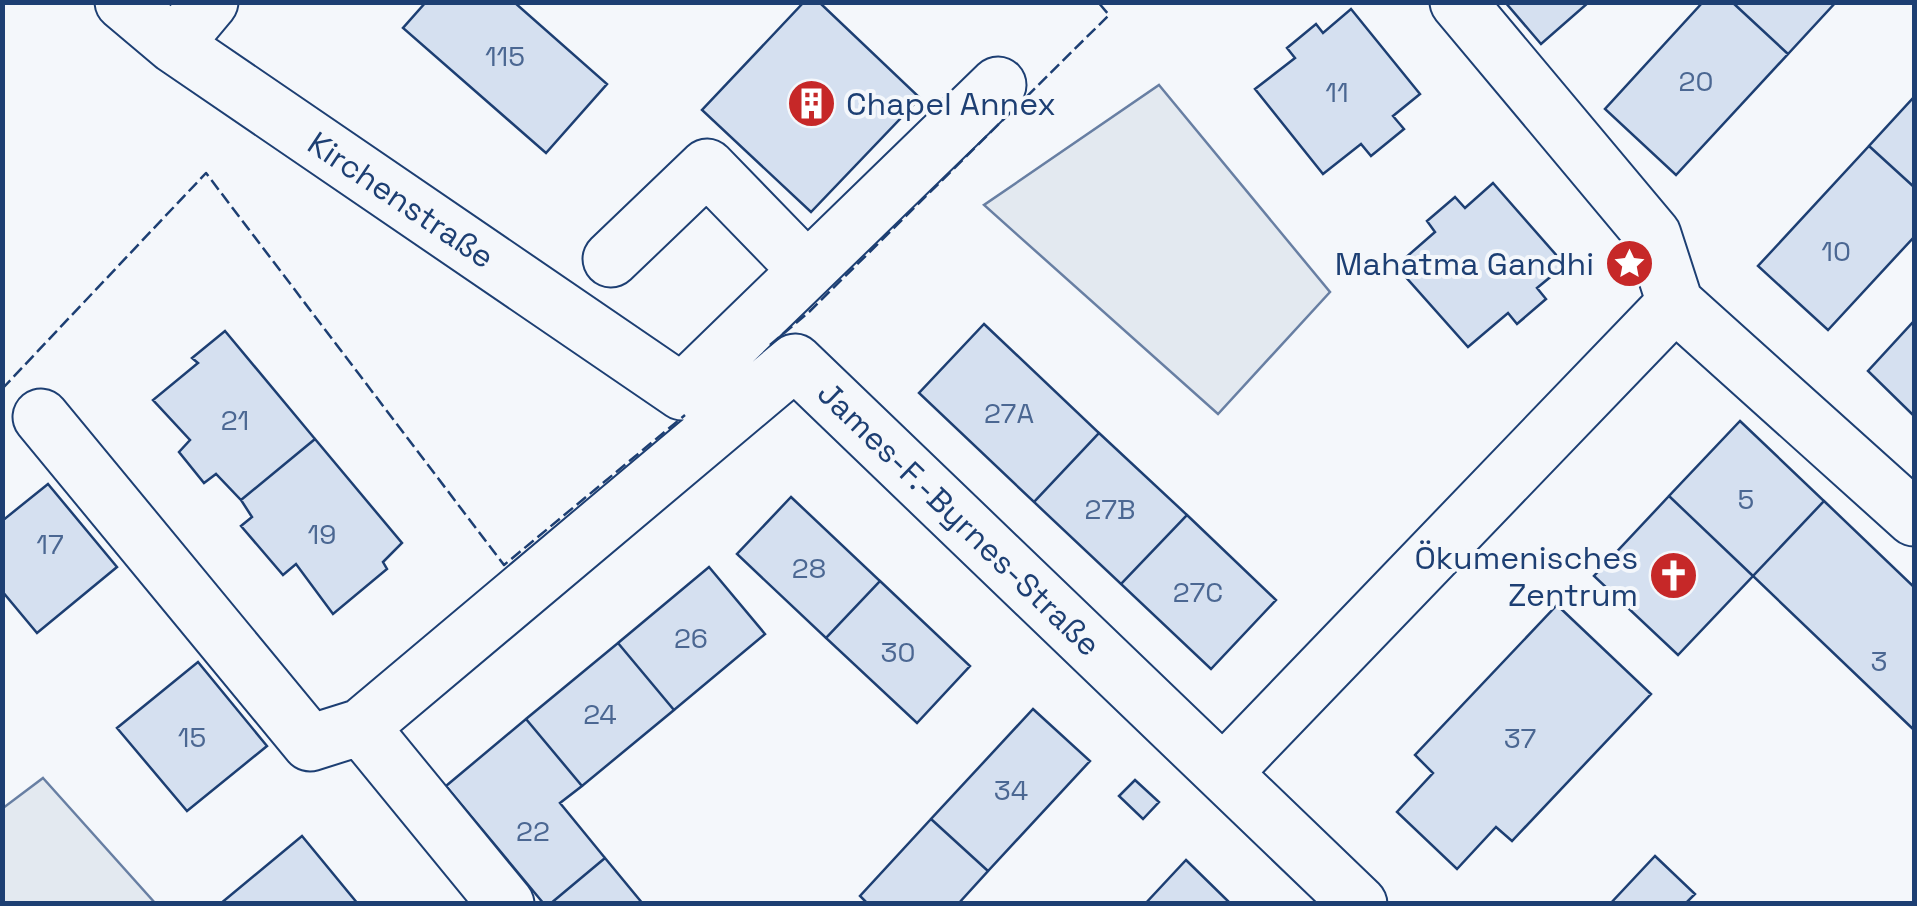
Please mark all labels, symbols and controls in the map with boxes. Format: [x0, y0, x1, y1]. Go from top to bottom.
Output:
house number: 115 [485, 38, 525, 74]
house number: 20 [1679, 63, 1713, 99]
house number: 11 [1325, 74, 1349, 110]
building icon: Chapel Annex [785, 78, 837, 130]
place label: Chapel Annex [846, 84, 1056, 124]
street label: Kirchenstraße [300, 123, 502, 277]
house number: 10 [1821, 233, 1851, 269]
place icon: Mahatma Gandhi [1603, 238, 1655, 290]
place label: Mahatma Gandhi [1335, 244, 1594, 284]
street label: James-F.-Byrnes-Straße [809, 373, 1109, 665]
house number: 27A [984, 395, 1034, 431]
house number: 21 [221, 402, 249, 438]
house number: 5 [1738, 481, 1754, 517]
house number: 27B [1085, 491, 1135, 527]
house number: 19 [308, 516, 336, 552]
house number: 17 [36, 526, 64, 562]
place label: Ökumenisches Zentrum [1414, 538, 1638, 615]
house number: 28 [792, 550, 826, 586]
church icon: Ökumenisches Zentrum [1647, 550, 1699, 602]
house number: 27C [1173, 574, 1223, 610]
house number: 26 [674, 620, 708, 656]
house number: 30 [881, 634, 915, 670]
house number: 3 [1871, 643, 1887, 679]
house number: 24 [583, 696, 617, 732]
house number: 15 [178, 719, 206, 755]
house number: 37 [1504, 720, 1536, 756]
house number: 34 [994, 772, 1028, 808]
house number: 22 [516, 813, 550, 849]

